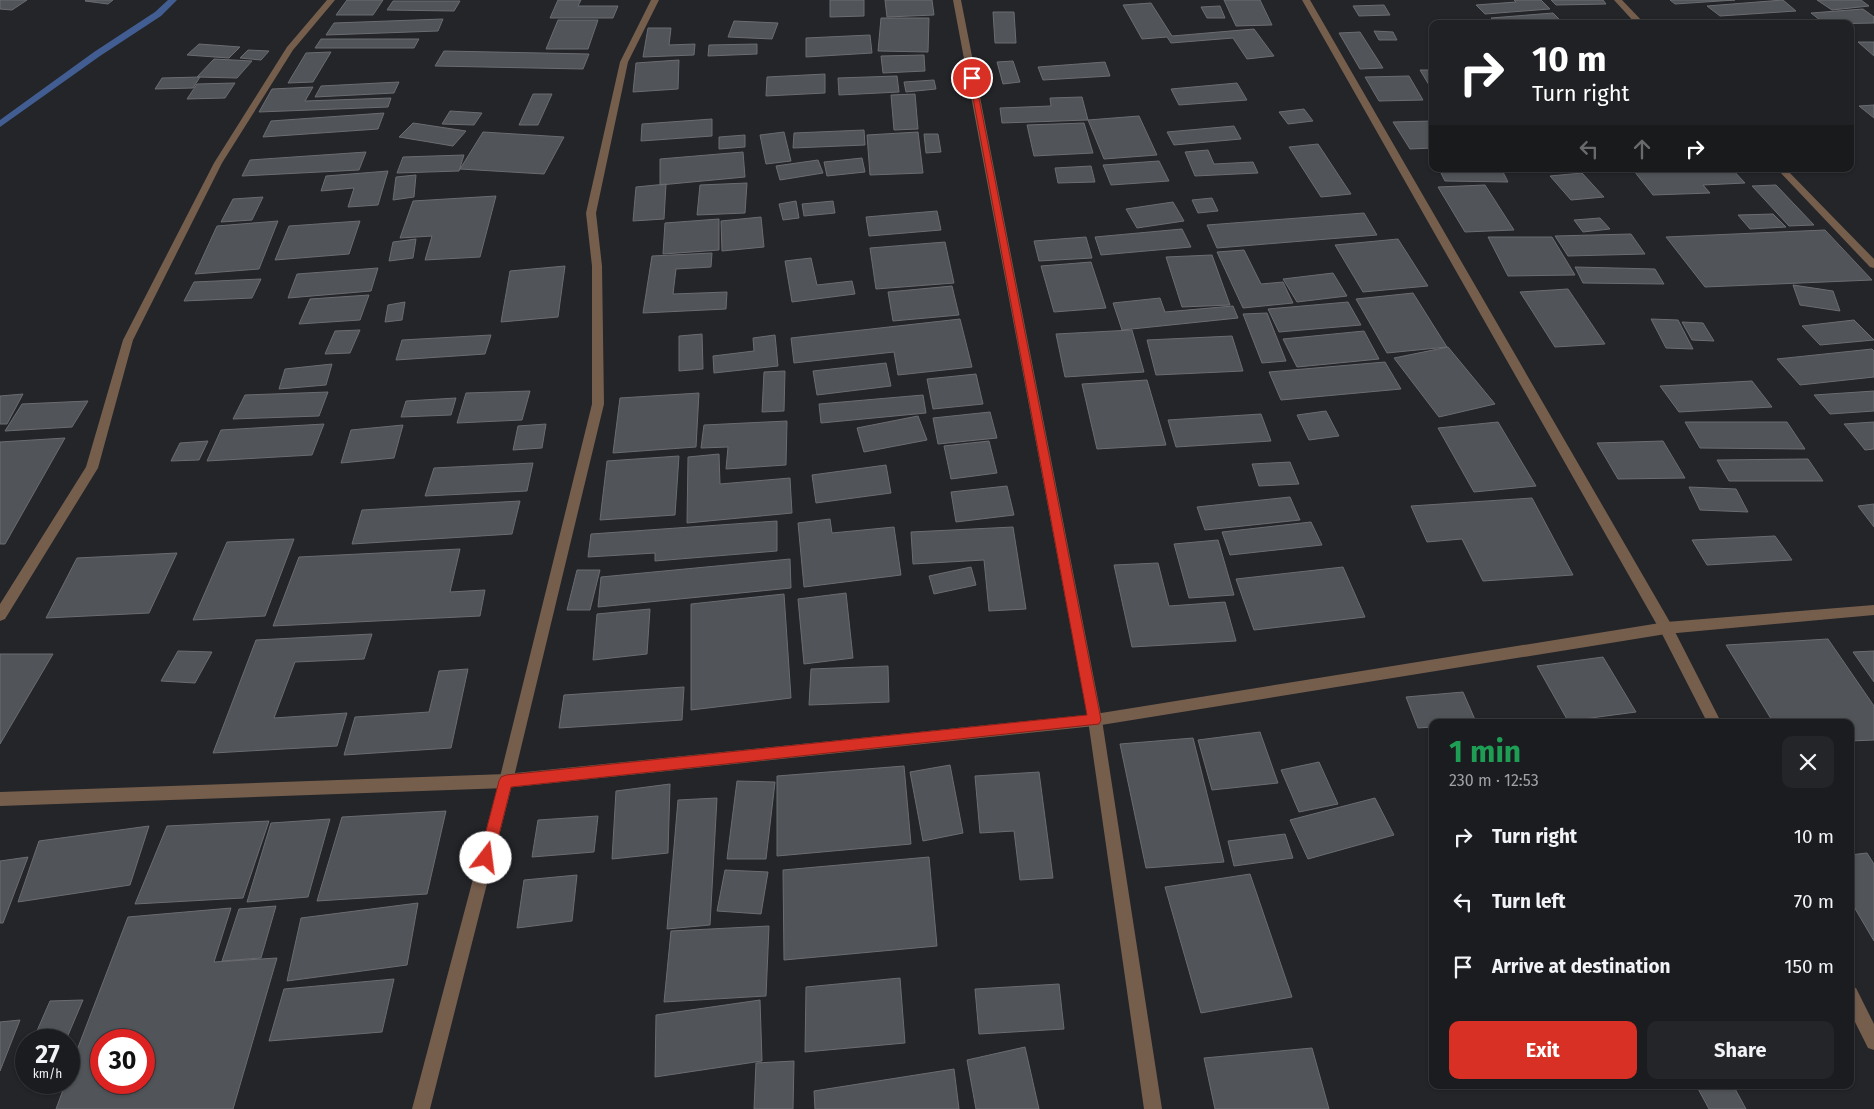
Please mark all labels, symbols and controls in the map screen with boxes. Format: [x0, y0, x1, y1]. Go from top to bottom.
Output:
text: 10 m [1532, 38, 1607, 80]
icon: right [1449, 40, 1514, 105]
pin [951, 57, 993, 99]
icon: arrive [958, 64, 986, 92]
text: Turn right [1532, 80, 1629, 107]
icon: left [1575, 135, 1603, 163]
icon: ahead [1628, 135, 1656, 163]
icon: right [1681, 135, 1709, 163]
text: 1 min [1449, 734, 1521, 770]
button: close [1782, 736, 1834, 788]
text: 230 m · 12:53 [1449, 771, 1539, 790]
icon: right [1449, 823, 1477, 851]
text: Turn right [1492, 825, 1577, 848]
text: 10 m [1794, 825, 1834, 848]
position arrow [459, 831, 511, 883]
icon: left [1449, 888, 1477, 916]
text: Turn left [1492, 890, 1566, 913]
text: 70 m [1794, 890, 1834, 913]
icon: arrive [1449, 953, 1477, 981]
text: Arrive at destination [1492, 955, 1671, 978]
text: 150 m [1784, 955, 1834, 978]
button: Exit [1449, 1021, 1637, 1079]
button: Share [1647, 1021, 1834, 1079]
speed limit sign: 30 [90, 1029, 155, 1094]
text: 27 [35, 1040, 60, 1070]
text: km/h [33, 1067, 62, 1081]

